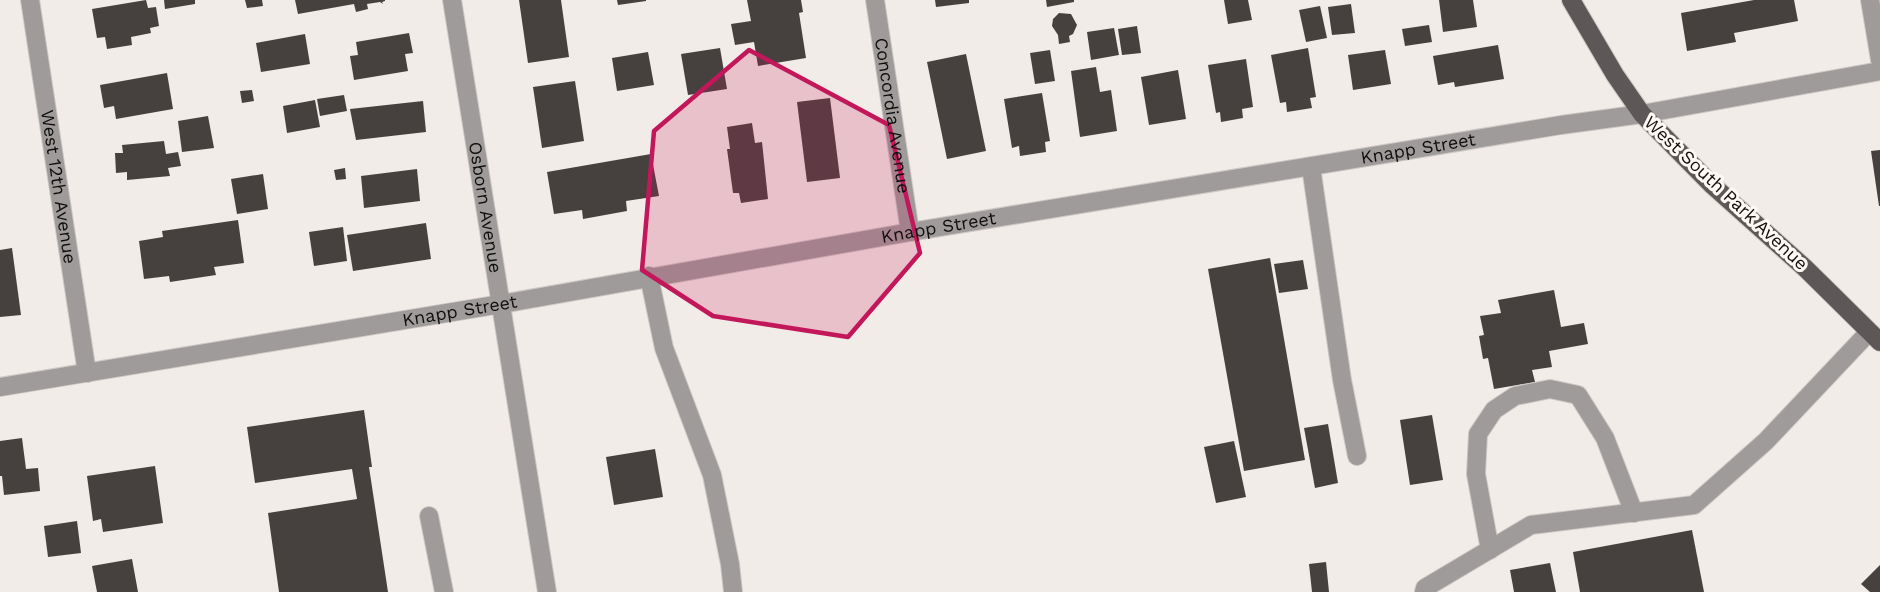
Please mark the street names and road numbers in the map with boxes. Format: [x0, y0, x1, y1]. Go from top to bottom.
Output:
street label: Concordia Avenue [871, 36, 915, 195]
street label: West 12th Avenue [37, 108, 81, 265]
street label: West South Park Avenue [1640, 111, 1812, 274]
street label: Knapp Street [1359, 128, 1477, 168]
street label: Osborn Avenue [465, 140, 507, 274]
street label: Knapp Street [879, 207, 998, 247]
street label: Knapp Street [401, 290, 519, 330]

